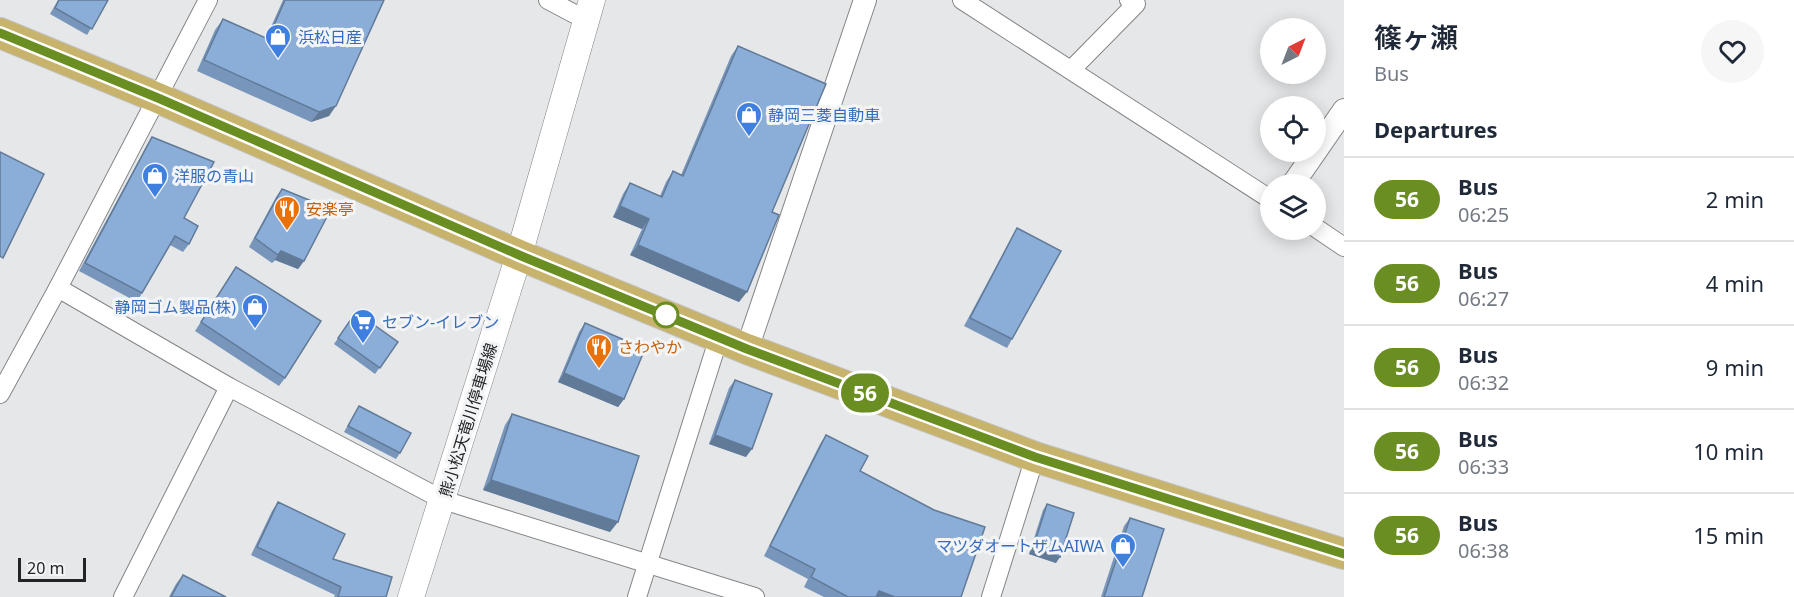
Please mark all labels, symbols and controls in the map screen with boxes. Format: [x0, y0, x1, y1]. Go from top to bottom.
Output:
north arrow [1260, 18, 1326, 84]
map controls [1260, 18, 1326, 240]
text: 篠ヶ瀬 [1374, 18, 1458, 56]
button: heart [1701, 20, 1764, 83]
shop icon: 浜松日産 [263, 22, 293, 60]
place label: 浜松日産 [298, 26, 362, 48]
text: Bus [1374, 60, 1409, 87]
button: locate [1260, 96, 1326, 162]
shop icon: 静岡三菱自動車 [734, 100, 764, 138]
place label: 静岡三菱自動車 [768, 104, 880, 126]
text: Departures [1374, 114, 1498, 144]
shop icon: 洋服の青山 [140, 161, 170, 199]
place label: 洋服の青山 [174, 165, 254, 187]
text: Bus [1458, 171, 1498, 201]
button: layers [1260, 174, 1326, 240]
text: 2 min [1706, 184, 1764, 214]
text: 56 [1395, 185, 1419, 213]
restaurant icon: 安楽亭 [272, 194, 302, 232]
place label: 安楽亭 [306, 198, 354, 220]
text: 06:25 [1458, 201, 1509, 228]
text: Bus [1458, 255, 1498, 285]
text: 4 min [1706, 268, 1764, 298]
text: 56 [1395, 269, 1419, 297]
text: 06:27 [1458, 285, 1509, 312]
shop icon: 静岡ゴム製品(株) [240, 292, 270, 330]
place label: 静岡ゴム製品(株) [114, 296, 236, 318]
unlabelled marker [653, 302, 679, 328]
supermarket icon: セブン-イレブン [348, 307, 378, 345]
place label: セブン-イレブン [382, 311, 499, 333]
restaurant icon: さわやか [584, 332, 614, 370]
place label: さわやか [618, 336, 682, 358]
text: Bus [1458, 339, 1498, 369]
street label: 熊小松天竜川停車場線 [434, 340, 502, 500]
text: 9 min [1706, 352, 1764, 382]
text: 56 [1395, 353, 1419, 381]
text: 06:32 [1458, 369, 1509, 396]
line badge: 56 [838, 374, 892, 412]
text: 56 [853, 379, 877, 407]
text: Bus [1458, 423, 1498, 453]
text: 10 min [1693, 436, 1764, 466]
text: 56 [1395, 437, 1419, 465]
text: 06:33 [1458, 453, 1509, 480]
text: Bus [1458, 507, 1498, 537]
text: 15 min [1693, 520, 1764, 550]
text: 56 [1395, 521, 1419, 549]
shop icon: マツダオートザムAIWA [1108, 531, 1138, 569]
place label: マツダオートザムAIWA [936, 535, 1105, 557]
text: 06:38 [1458, 537, 1509, 564]
scale bar [18, 555, 86, 582]
text: 20 m [27, 557, 64, 579]

